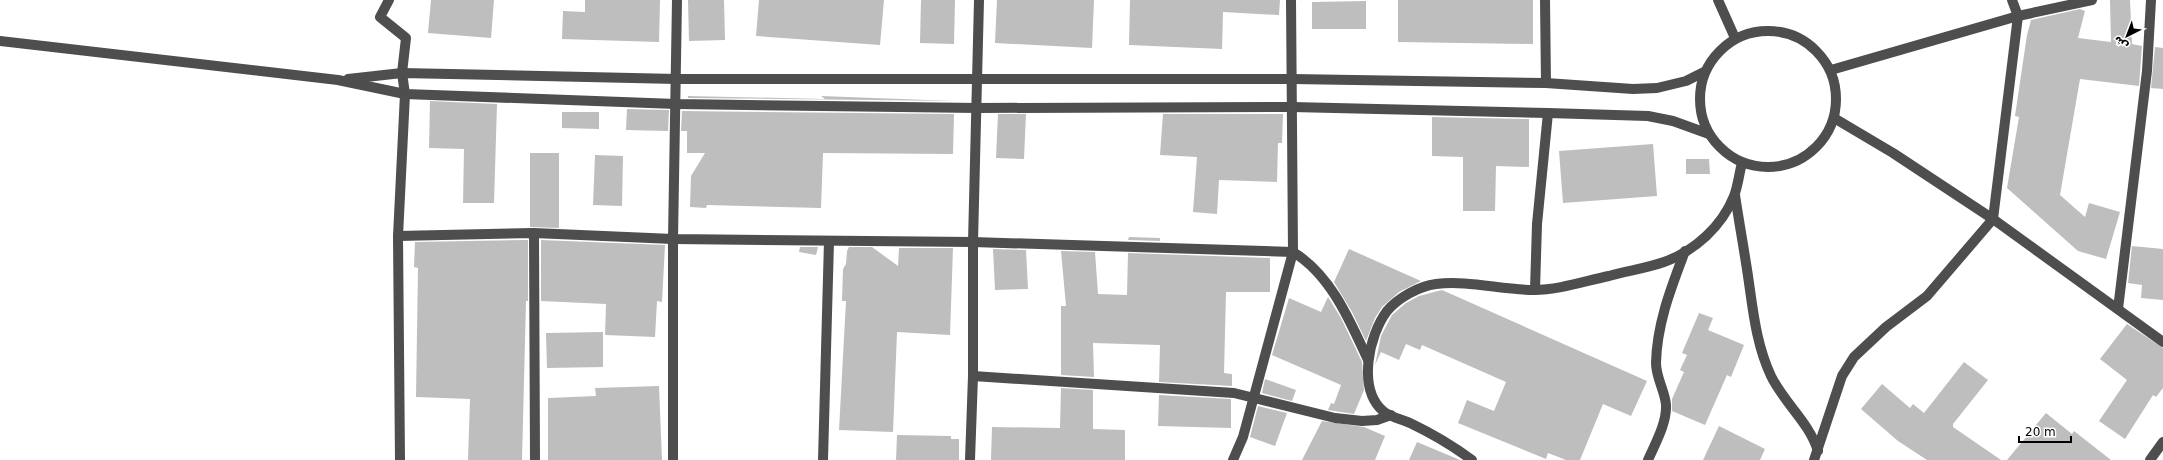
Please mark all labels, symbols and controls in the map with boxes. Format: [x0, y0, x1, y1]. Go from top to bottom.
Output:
north arrow [2107, 16, 2147, 56]
text: ش [2111, 33, 2131, 53]
scale bar [2019, 418, 2071, 444]
text: 20 m [2025, 425, 2056, 439]

